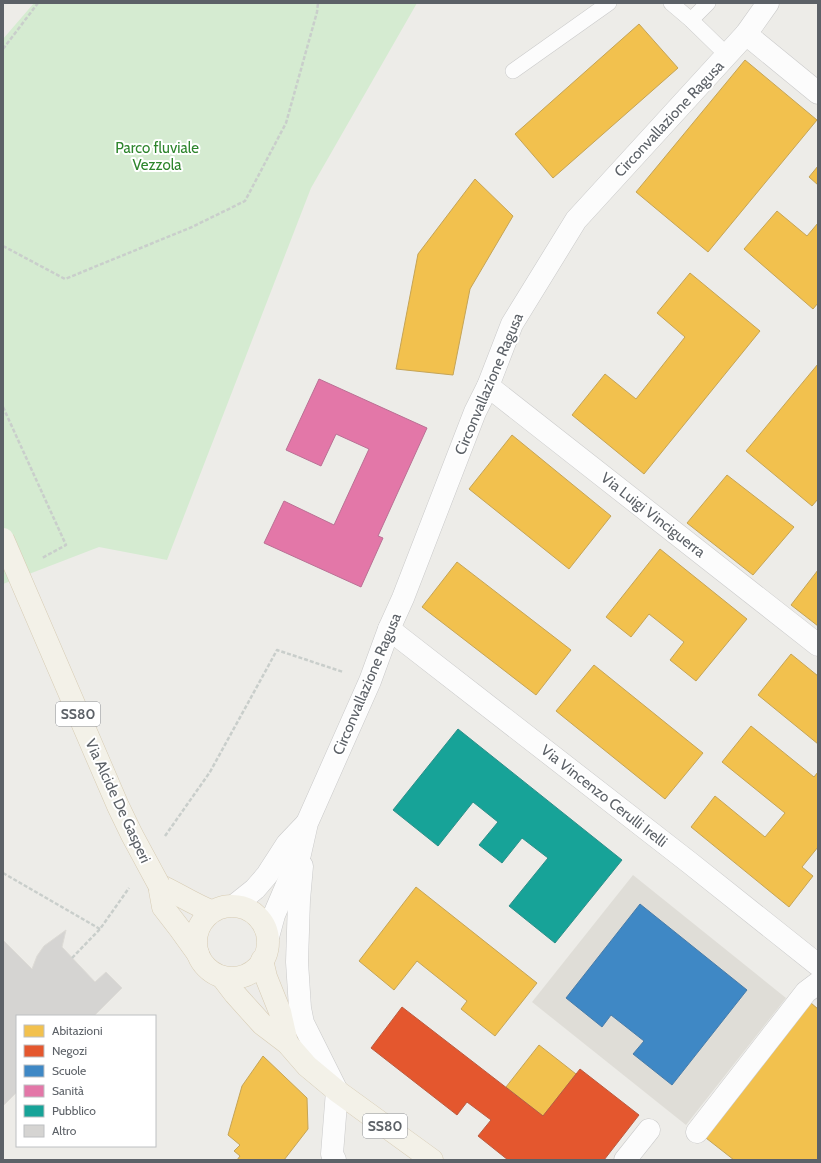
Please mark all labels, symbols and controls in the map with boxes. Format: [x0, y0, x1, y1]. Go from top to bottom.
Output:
street label: Circonvallazione Ragusa [611, 57, 728, 181]
park label: Parco fluviale Vezzola [115, 139, 199, 174]
street label: Circonvallazione Ragusa [451, 310, 527, 458]
street label: Via Luigi Vinciguerra [597, 469, 709, 562]
street label: Circonvallazione Ragusa [329, 610, 405, 758]
road number: SS80 [56, 702, 100, 726]
street label: Via Alcide De Gasperi [81, 736, 155, 866]
street label: Via Vincenzo Cerulli Irelli [537, 741, 671, 851]
legend [16, 1015, 156, 1147]
text: Abitazioni [52, 1023, 102, 1038]
text: Negozi [52, 1043, 87, 1058]
text: Scuole [52, 1063, 86, 1078]
text: Sanità [52, 1083, 84, 1098]
text: Pubblico [52, 1103, 96, 1118]
road number: SS80 [363, 1114, 407, 1138]
text: Altro [52, 1123, 77, 1138]

